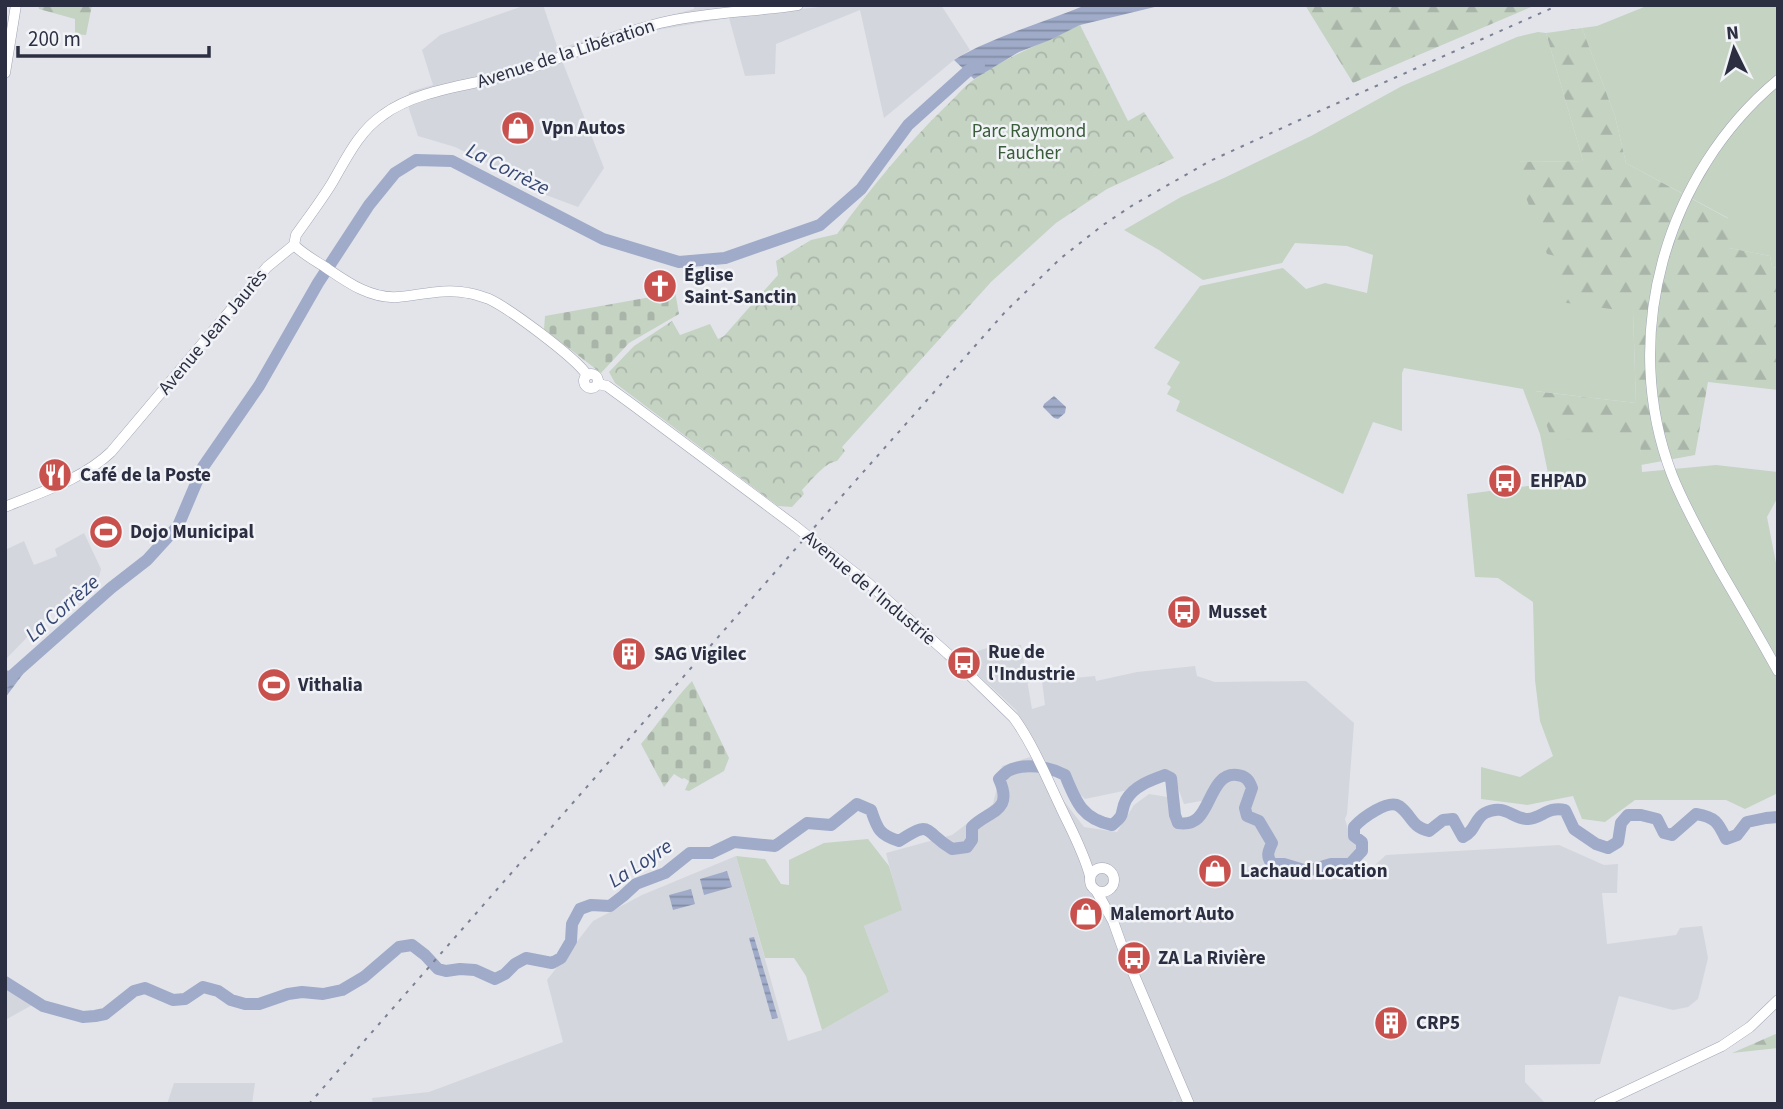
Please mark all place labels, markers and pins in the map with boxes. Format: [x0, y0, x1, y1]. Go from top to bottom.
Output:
shop icon: Vpn Autos [499, 109, 537, 147]
place label: Vpn Autos [541, 115, 625, 142]
place label: Église Saint-Sanctin [684, 262, 797, 311]
church icon: Église Saint-Sanctin [641, 267, 679, 305]
restaurant icon: Café de la Poste [36, 456, 74, 494]
place label: Café de la Poste [80, 462, 211, 489]
bus stop icon: EHPAD [1486, 462, 1524, 500]
place label: EHPAD [1530, 468, 1587, 495]
sports icon: Dojo Municipal [87, 513, 125, 551]
place label: Dojo Municipal [130, 519, 254, 546]
bus stop icon: Musset [1165, 593, 1203, 631]
place label: Musset [1208, 599, 1267, 626]
building icon: SAG Vigilec [610, 635, 648, 673]
place label: Rue de l'Industrie [988, 639, 1076, 688]
place label: SAG Vigilec [654, 641, 747, 668]
bus stop icon: Rue de l'Industrie [945, 644, 983, 682]
sports icon: Vithalia [255, 666, 293, 704]
place label: Vithalia [297, 672, 363, 699]
shop icon: Lachaud Location [1196, 852, 1234, 890]
place label: Lachaud Location [1240, 858, 1388, 885]
shop icon: Malemort Auto [1067, 895, 1105, 933]
place label: Malemort Auto [1110, 901, 1234, 928]
bus stop icon: ZA La Rivière [1115, 939, 1153, 977]
place label: ZA La Rivière [1158, 945, 1266, 972]
building icon: CRP5 [1372, 1004, 1410, 1042]
place label: CRP5 [1416, 1010, 1460, 1037]

